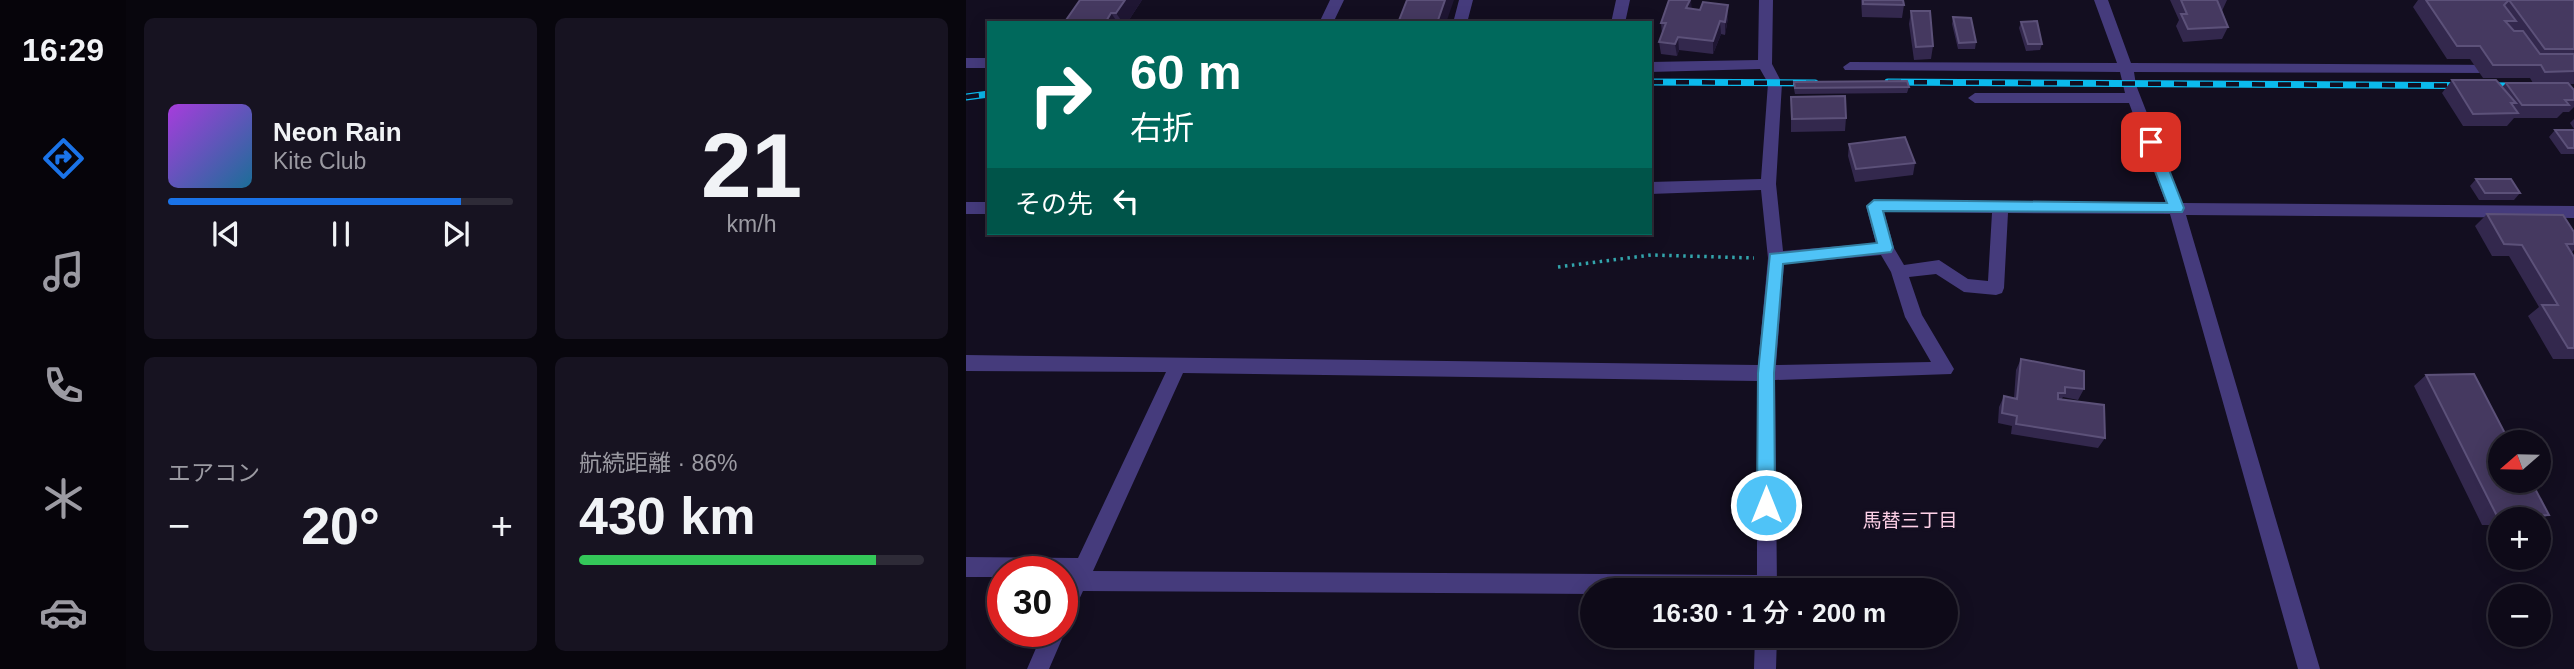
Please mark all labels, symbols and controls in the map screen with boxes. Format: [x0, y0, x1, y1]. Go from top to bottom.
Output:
text: 16:29 [22, 32, 104, 68]
text: 60 m [1130, 45, 1242, 99]
icon: right [1015, 49, 1106, 140]
text: 右折 [1130, 110, 1194, 146]
pin [2121, 112, 2181, 172]
text: 21 [701, 115, 802, 216]
text: Neon Rain [273, 117, 402, 147]
icon: arrive [2132, 123, 2170, 161]
icon: directions [39, 134, 88, 183]
text: Kite Club [273, 148, 366, 174]
icon: left [1107, 182, 1145, 220]
text: その先 [1015, 189, 1093, 219]
text: km/h [727, 211, 776, 237]
icon: previous [207, 215, 245, 253]
icon: pause [322, 215, 360, 253]
icon: next [437, 215, 475, 253]
icon: music [39, 247, 88, 296]
icon: phone [39, 361, 88, 410]
north arrow [2488, 430, 2552, 494]
map controls [2488, 430, 2551, 647]
text: 航続距離 · 86% [579, 450, 737, 476]
text: エアコン [168, 460, 260, 486]
position arrow [1729, 468, 1803, 542]
icon: climate [39, 474, 88, 523]
text: 430 km [579, 487, 755, 545]
text: 20° [301, 497, 380, 555]
text: − [168, 505, 190, 547]
text: + [491, 505, 513, 547]
button: + [2488, 507, 2551, 570]
district label: 馬替三丁目 [1862, 510, 1958, 531]
speed limit sign: 30 [987, 556, 1078, 647]
button: − [2488, 584, 2551, 647]
icon: car [39, 588, 88, 637]
text: 16:30 · 1 分 · 200 m [1652, 598, 1886, 628]

